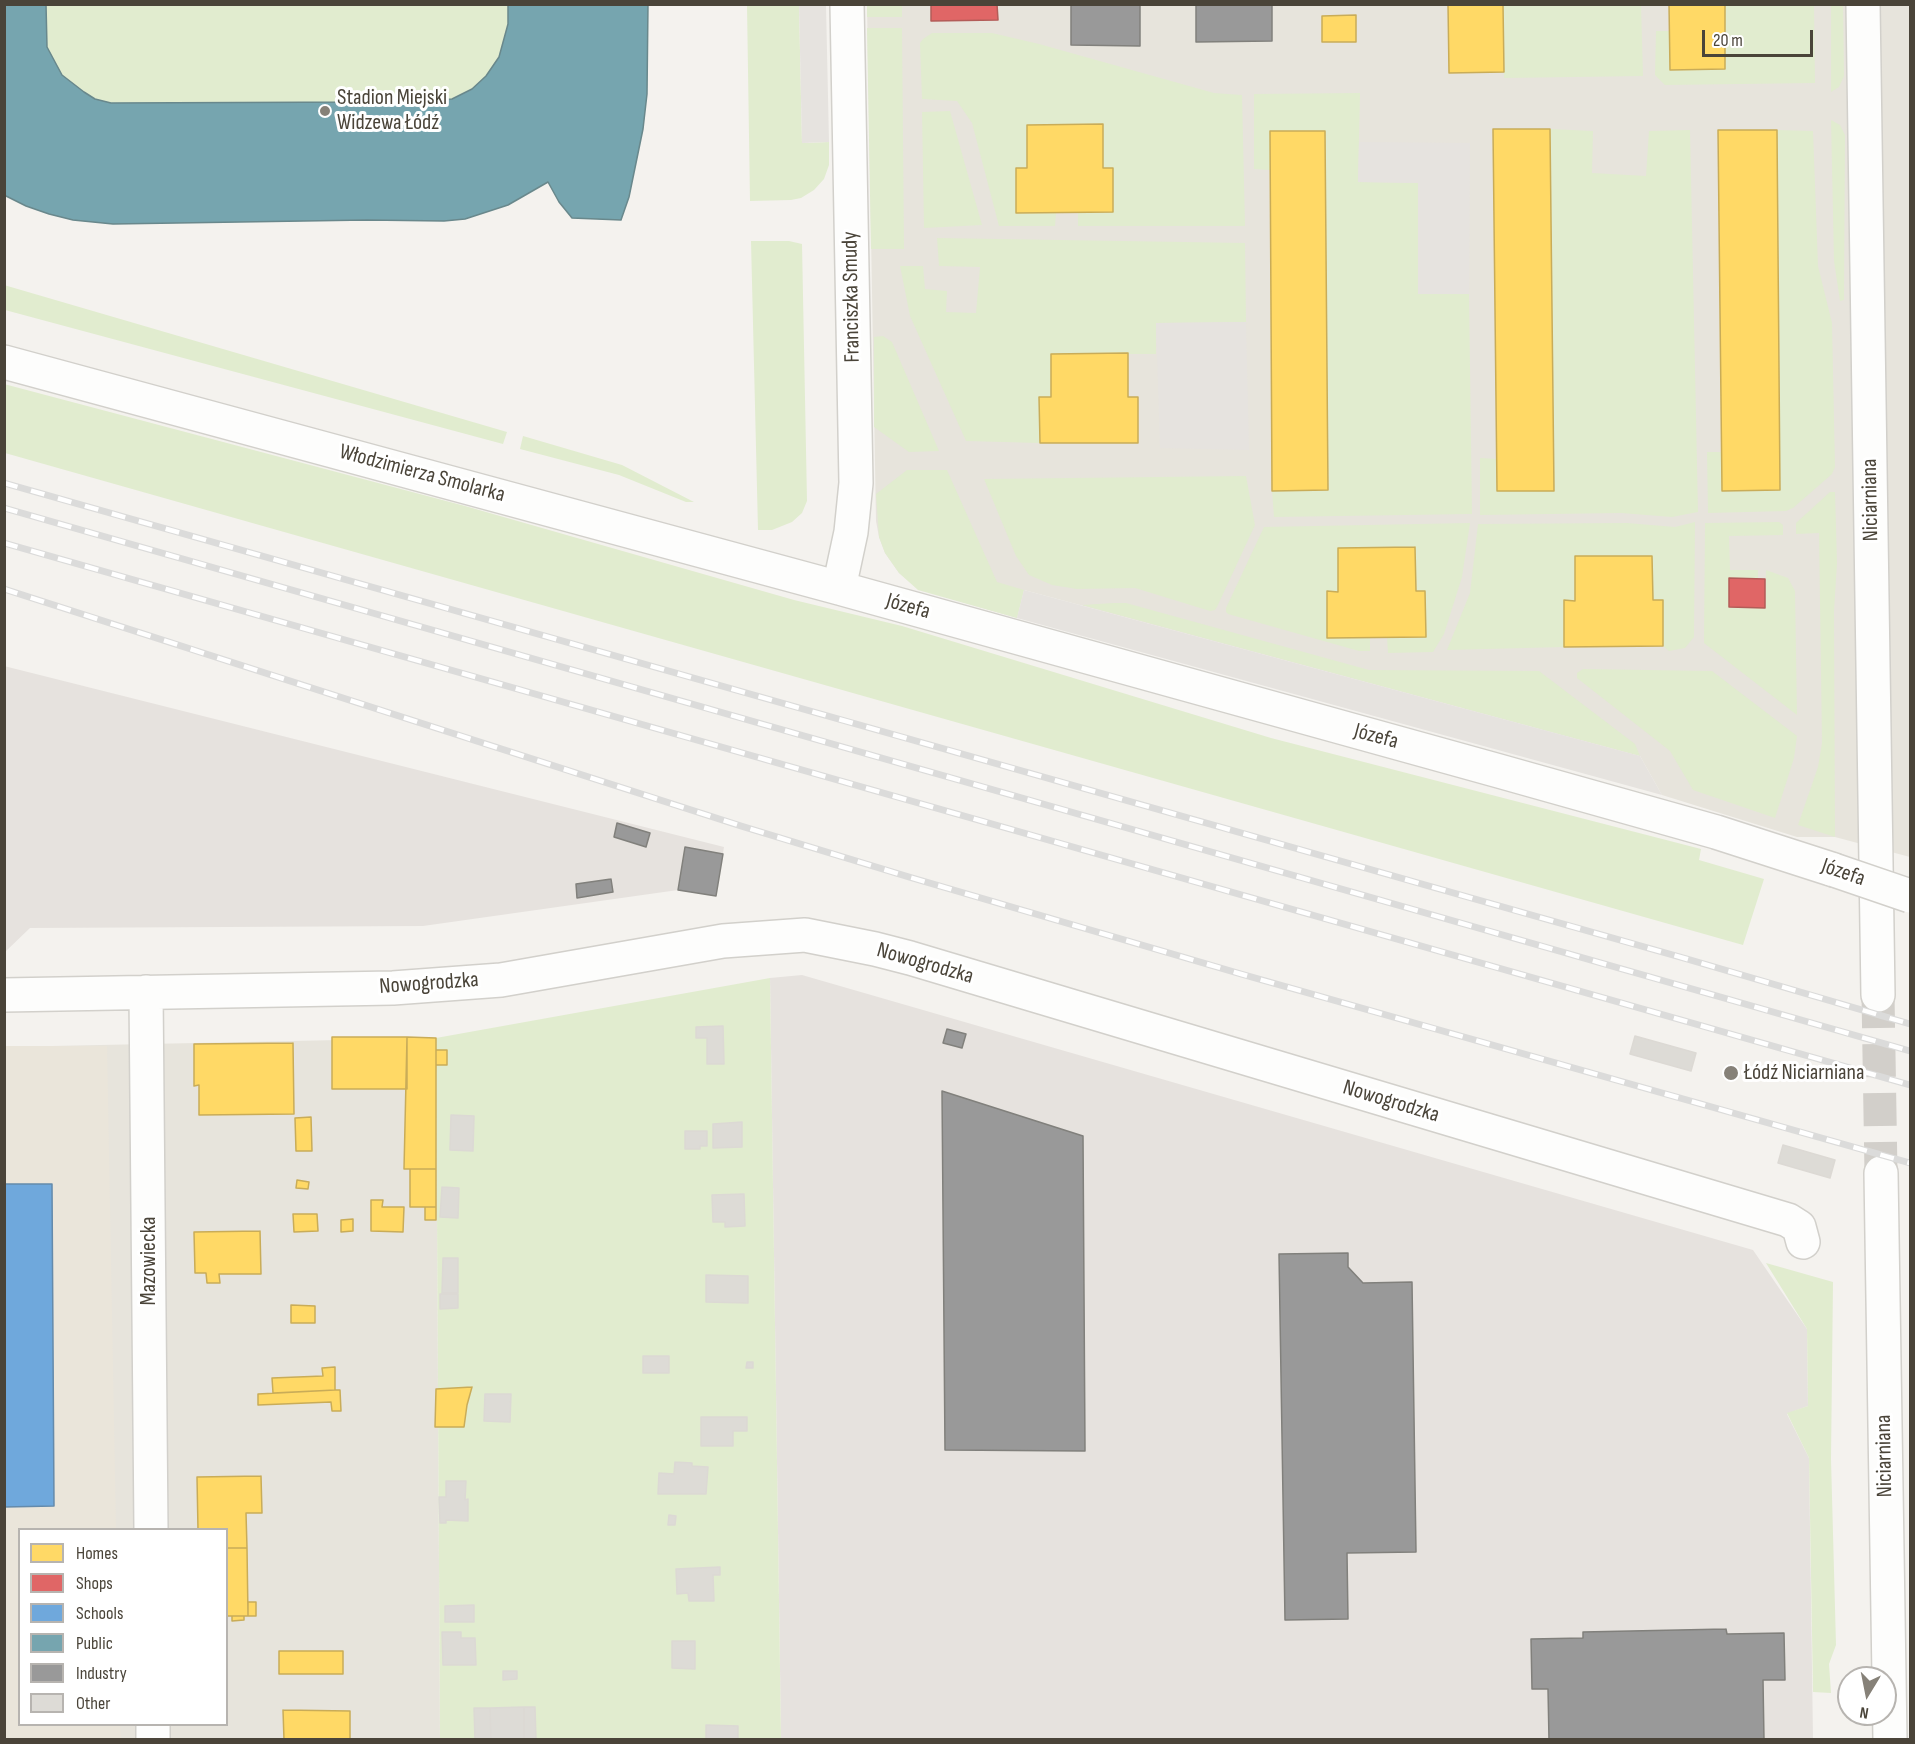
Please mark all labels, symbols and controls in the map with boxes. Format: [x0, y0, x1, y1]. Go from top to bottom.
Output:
scale bar [1705, 18, 1816, 56]
text: 20 m [1713, 30, 1743, 51]
place label: Stadion Miejski Widzewa Łódź [337, 85, 447, 136]
marker: Stadion Miejski Widzewa Łódź [318, 104, 332, 118]
street label: Franciszka Smudy [838, 231, 866, 363]
street label: Włodzimierza Smolarka [336, 439, 508, 509]
street label: Niciarniana [1857, 458, 1885, 542]
street label: Józefa [883, 588, 933, 626]
street label: Józefa [1351, 718, 1401, 756]
street label: Józefa [1818, 853, 1868, 893]
street label: Nowogrodzka [874, 938, 976, 990]
street label: Nowogrodzka [379, 967, 479, 1001]
place label: Łódź Niciarniana [1744, 1060, 1864, 1086]
marker: Łódź Niciarniana [1722, 1064, 1740, 1082]
street label: Nowogrodzka [1340, 1075, 1442, 1129]
street label: Mazowiecka [136, 1216, 162, 1306]
street label: Niciarniana [1871, 1414, 1899, 1498]
legend [18, 1528, 228, 1726]
text: Homes [76, 1543, 118, 1564]
text: Shops [76, 1573, 113, 1594]
text: Schools [76, 1603, 123, 1624]
text: Public [76, 1633, 113, 1654]
text: Industry [76, 1663, 127, 1684]
north arrow [1837, 1666, 1897, 1726]
text: Other [76, 1693, 110, 1714]
text: N [1858, 1702, 1870, 1722]

